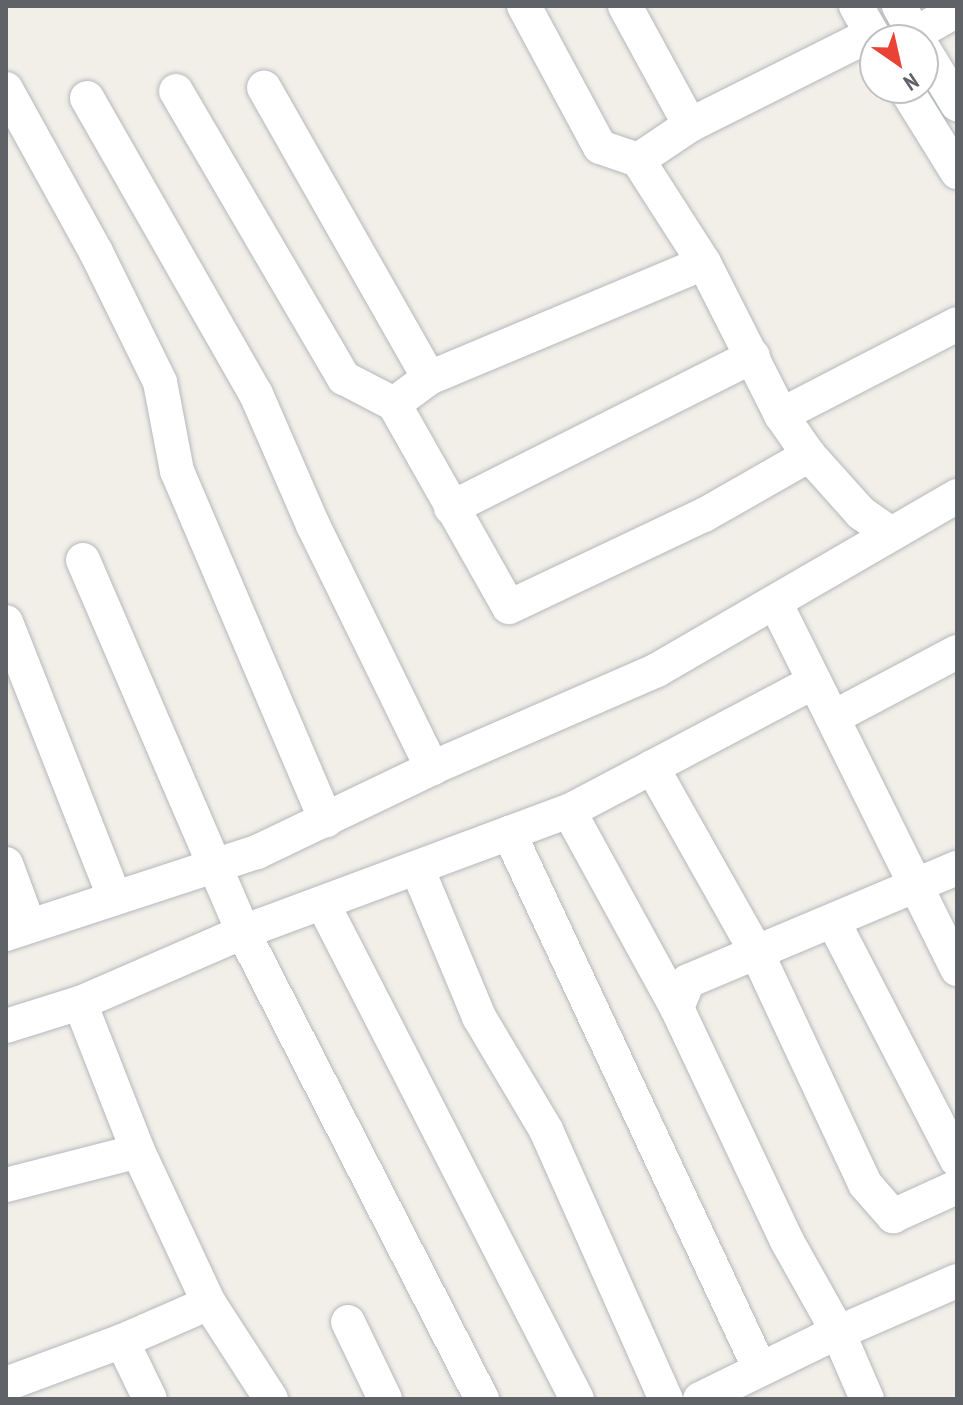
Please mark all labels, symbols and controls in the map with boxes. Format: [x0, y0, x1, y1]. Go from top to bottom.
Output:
north arrow [859, 24, 939, 104]
text: N [899, 67, 924, 97]

